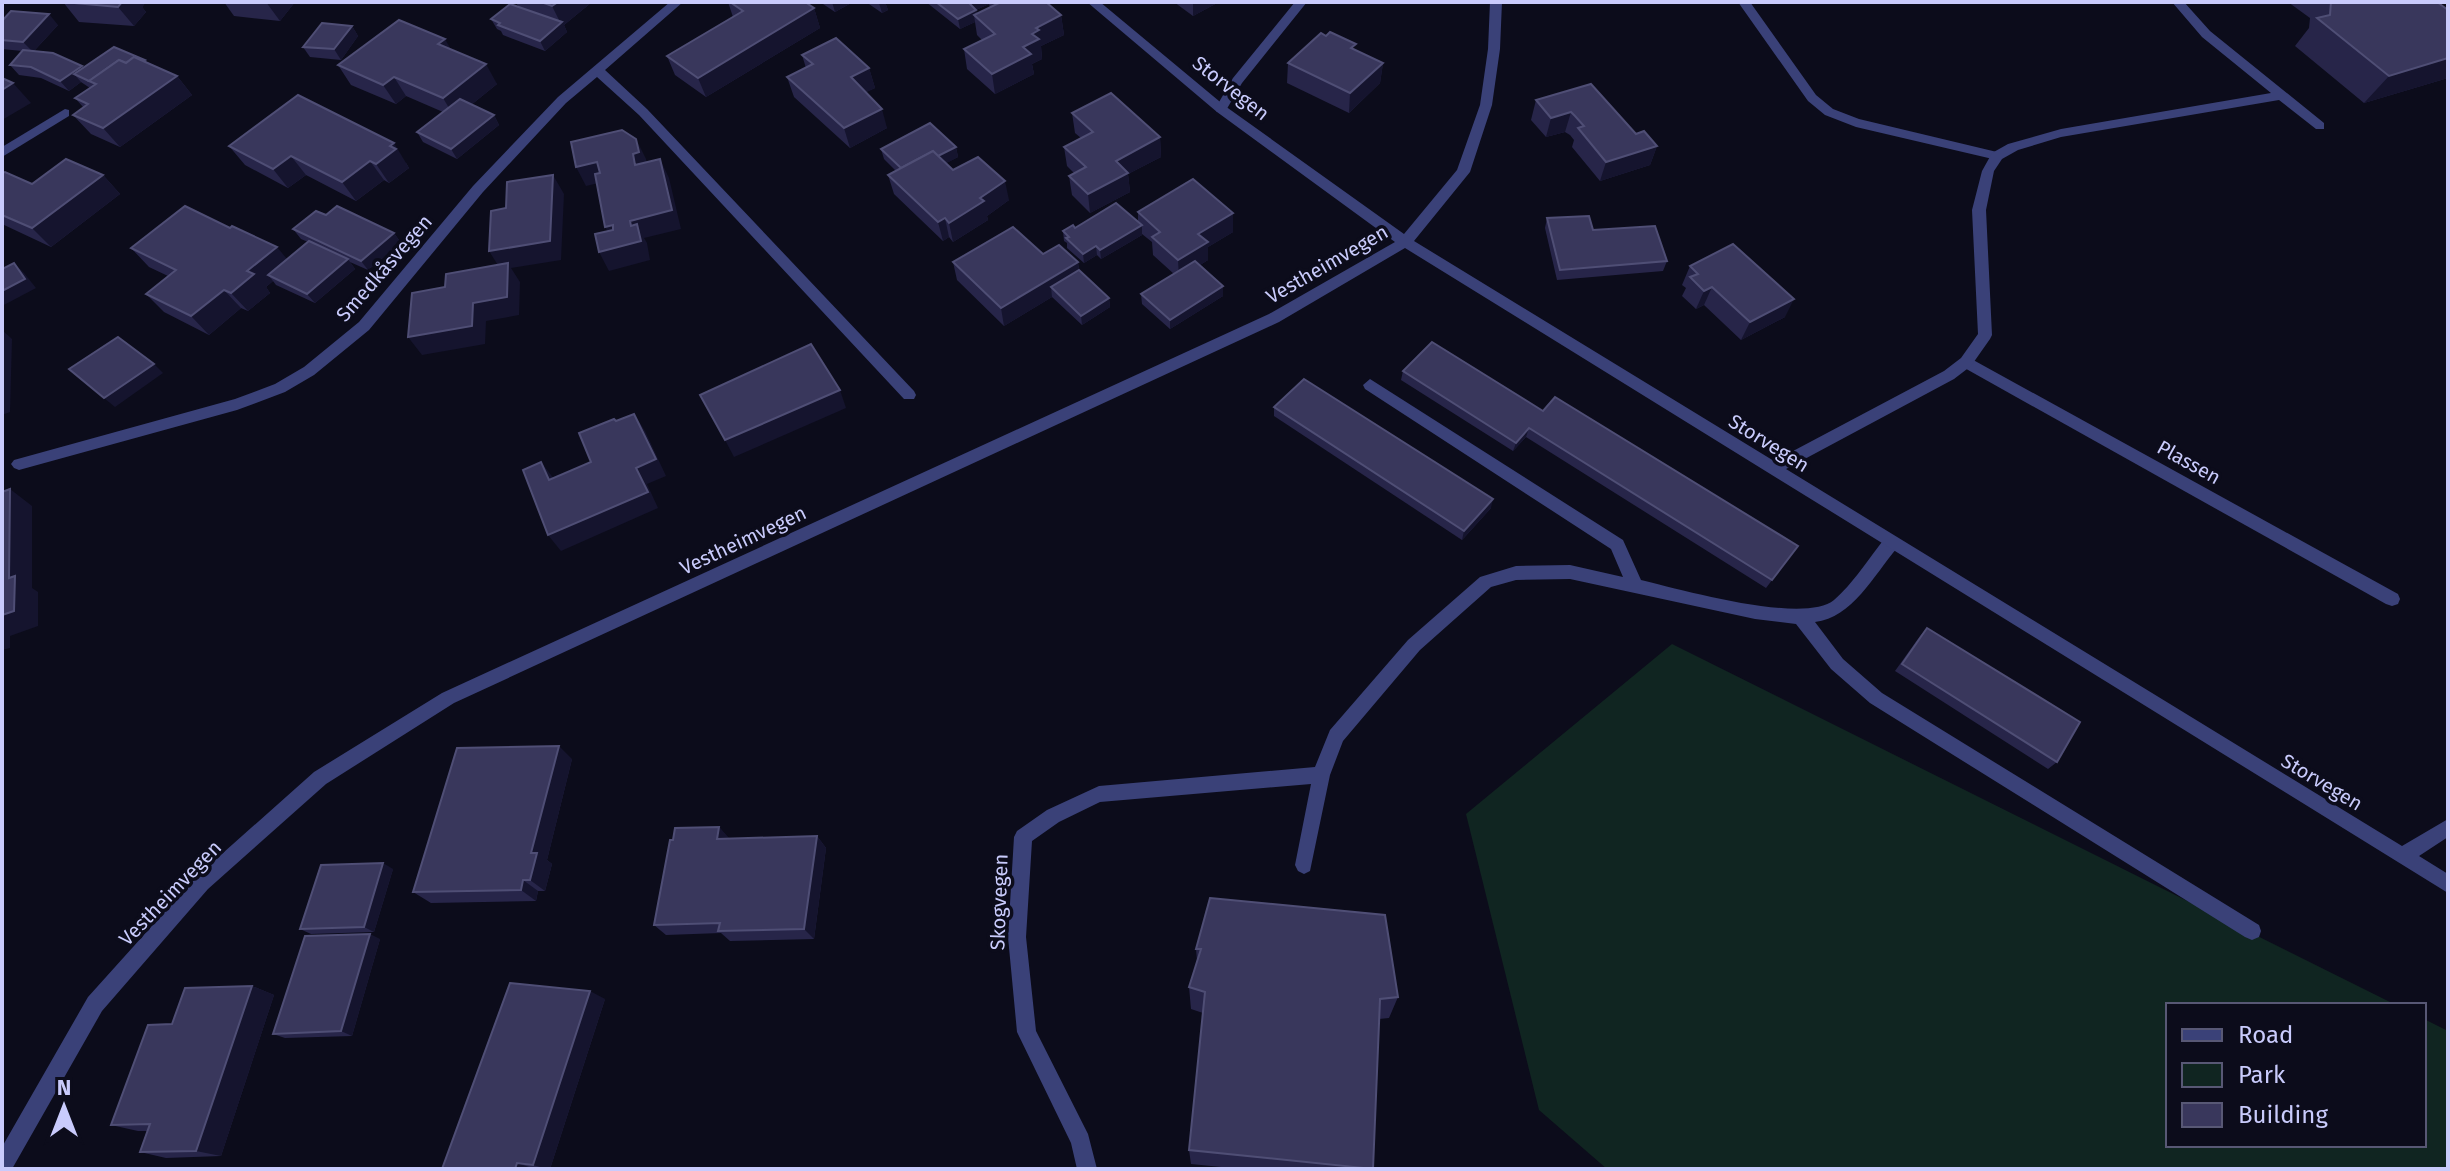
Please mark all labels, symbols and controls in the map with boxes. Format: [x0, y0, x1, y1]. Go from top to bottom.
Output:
street label: Storvegen [1188, 51, 1274, 125]
street label: Smedkåsvegen [331, 210, 437, 326]
street label: Vestheimvegen [1262, 219, 1392, 309]
street label: Storvegen [1724, 409, 1814, 477]
street label: Plassen [2153, 435, 2225, 489]
street label: Vestheimvegen [676, 500, 810, 580]
street label: Storvegen [2277, 748, 2367, 816]
street label: Vestheimvegen [114, 835, 226, 951]
street label: Skogvegen [985, 853, 1013, 951]
legend [2166, 1003, 2426, 1147]
text: Road [2238, 1021, 2293, 1049]
text: Park [2238, 1061, 2286, 1089]
north arrow [24, 1067, 104, 1147]
text: N [57, 1074, 71, 1101]
text: Building [2238, 1101, 2328, 1129]

